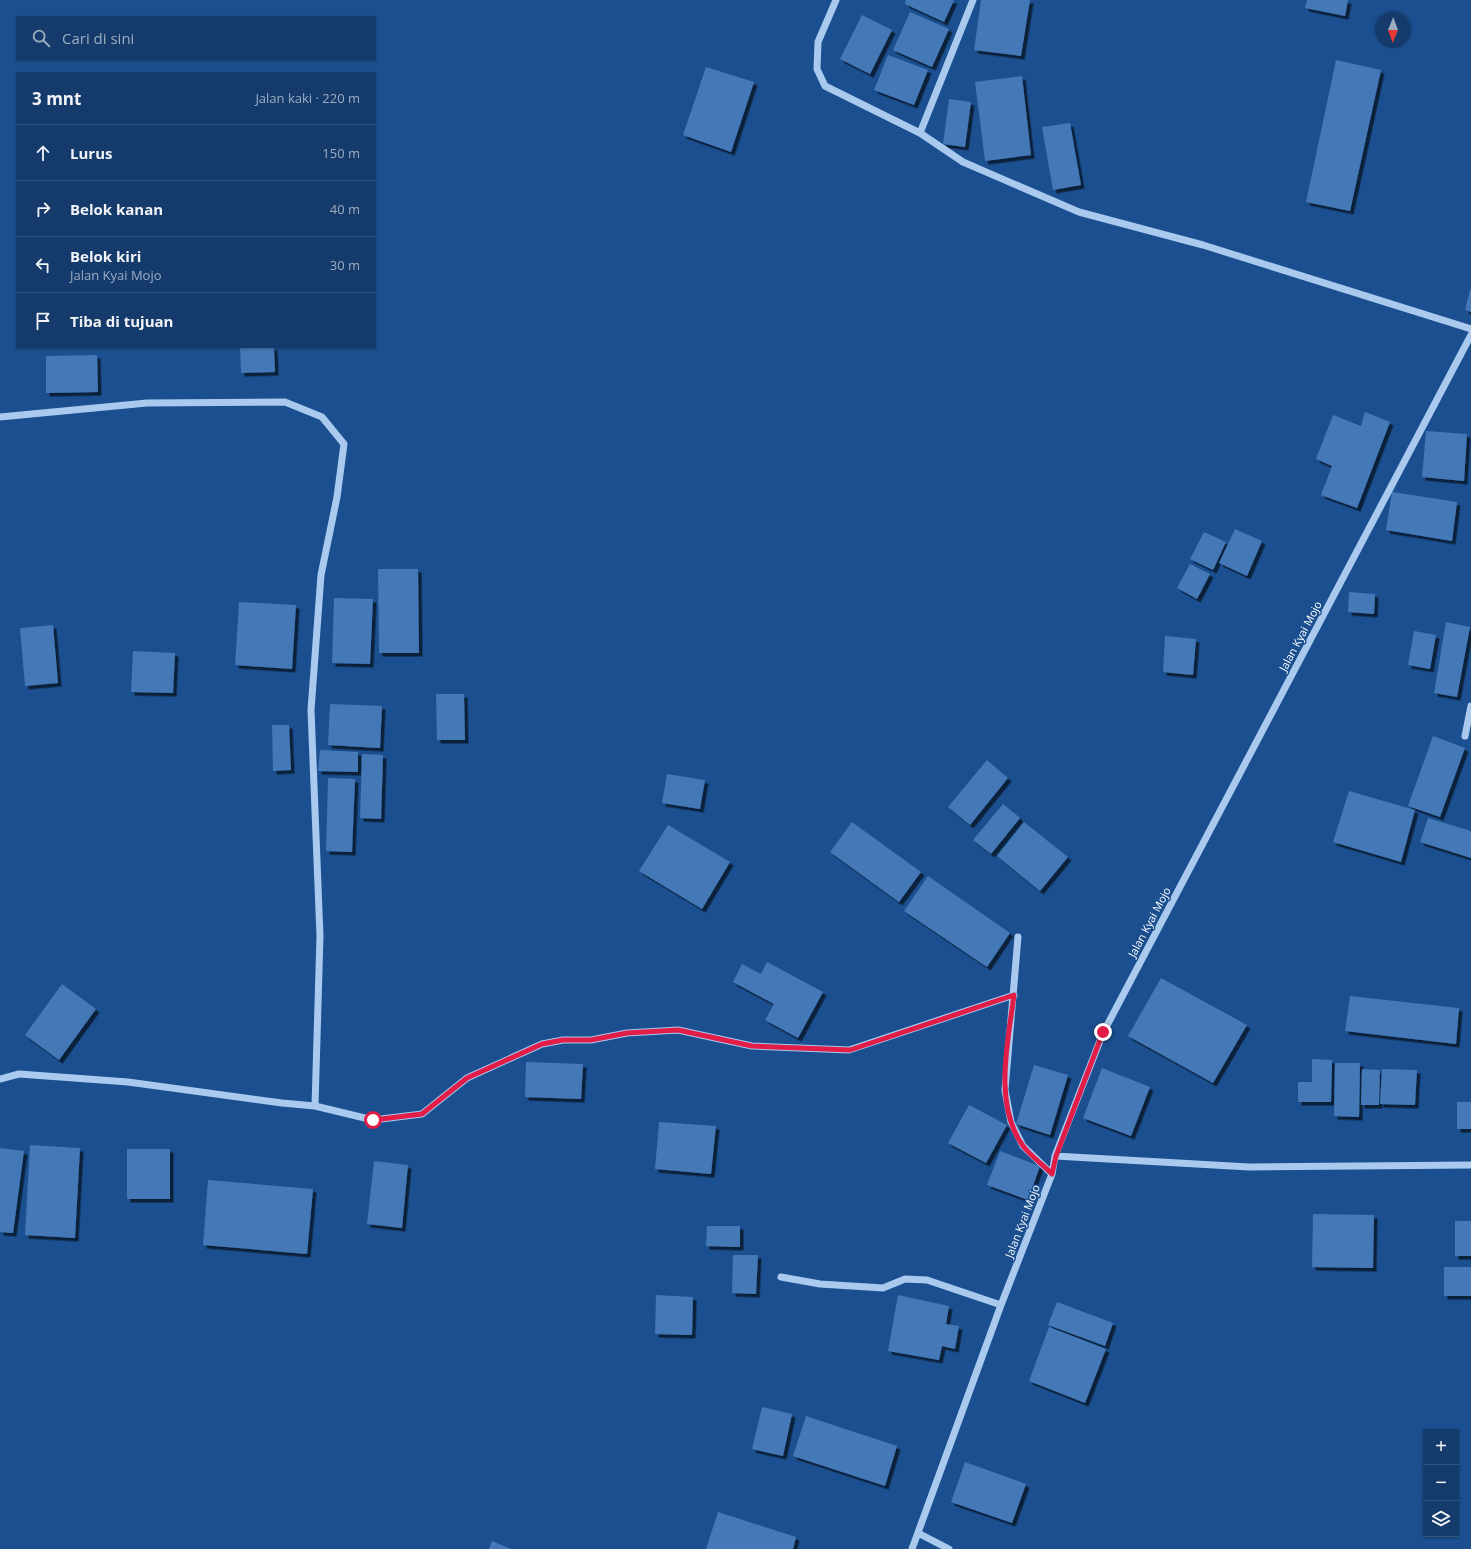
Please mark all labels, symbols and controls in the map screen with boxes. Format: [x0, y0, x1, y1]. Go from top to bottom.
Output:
north arrow [1375, 12, 1411, 48]
search box [16, 16, 376, 60]
icon: search [30, 27, 52, 49]
text: Cari di sini [62, 28, 134, 48]
text: 3 mnt [32, 87, 81, 110]
text: Jalan kaki · 220 m [255, 89, 360, 107]
icon: ahead [32, 142, 54, 164]
text: Lurus [70, 143, 112, 163]
text: 150 m [322, 144, 360, 162]
icon: right [32, 198, 54, 220]
text: Belok kanan [70, 199, 163, 219]
text: 40 m [330, 200, 360, 218]
text: Belok kiri [70, 246, 141, 266]
icon: left [32, 254, 54, 276]
text: 30 m [330, 256, 360, 274]
text: Jalan Kyai Mojo [70, 266, 162, 284]
icon: arrive [32, 310, 54, 332]
text: Tiba di tujuan [70, 311, 173, 331]
street label: Jalan Kyai Mojo [1275, 598, 1325, 675]
street label: Jalan Kyai Mojo [1124, 884, 1174, 961]
route end [1094, 1023, 1112, 1041]
route start [364, 1111, 382, 1129]
street label: Jalan Kyai Mojo [1001, 1182, 1043, 1261]
map controls [1423, 1429, 1459, 1537]
button: + [1423, 1429, 1459, 1465]
button: − [1423, 1465, 1459, 1501]
button: layers [1423, 1501, 1459, 1537]

